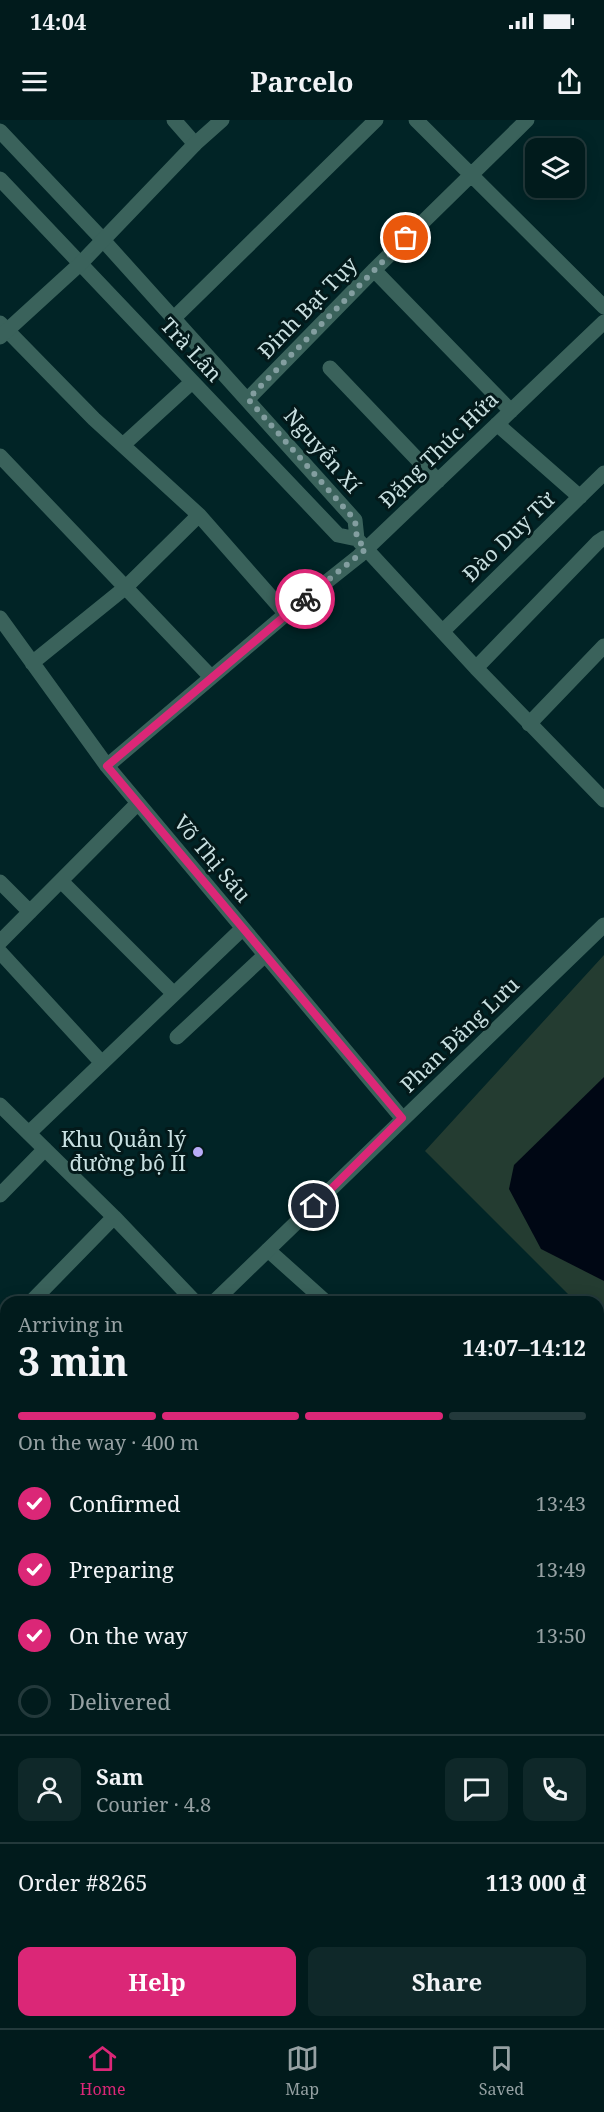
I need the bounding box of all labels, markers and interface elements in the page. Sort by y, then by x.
text: 14:04 [30,6,86,36]
text: Parcelo [250,63,354,100]
icon: menu [18,65,51,98]
icon: share [553,65,586,98]
map controls [525,138,585,198]
button: layers [525,138,585,198]
pin [380,212,431,263]
icon: bag [389,221,422,254]
street label: Đinh Bạt Tụy [252,250,363,364]
street label: Trà Lân [155,311,229,387]
street label: Đặng Thúc Hứa [373,385,504,513]
street label: Nguyễn Xí [278,402,367,499]
street label: Đào Duy Từ [456,485,561,587]
courier [275,569,335,629]
icon: bike [289,583,322,616]
street label: Võ Thị Sáu [168,809,257,908]
street label: Phan Đăng Lưu [394,970,525,1098]
place label: Khu Quản lý đường bộ II [61,1125,186,1177]
marker: Khu Quản lý đường bộ II [191,1145,205,1159]
pin [288,1180,339,1231]
icon: home [297,1189,330,1222]
text: Arriving in [18,1311,123,1338]
text: 14:07–14:12 [462,1332,586,1362]
text: 3 min [18,1334,128,1387]
text: On the way · 400 m [18,1429,199,1456]
icon: check [18,1487,51,1520]
text: Confirmed [69,1488,180,1518]
text: 13:43 [536,1490,586,1517]
icon: check [18,1553,51,1586]
text: Preparing [69,1554,174,1584]
text: 13:49 [536,1556,586,1583]
icon: check [18,1619,51,1652]
text: On the way [69,1620,188,1650]
text: 13:50 [536,1622,586,1649]
text: Delivered [69,1686,171,1716]
button: person [18,1758,81,1821]
button: chat [445,1758,508,1821]
button: phone [523,1758,586,1821]
text: Sam [96,1761,144,1791]
text: Courier · 4.8 [96,1791,211,1818]
text: Order #8265 [18,1867,148,1897]
text: 113 000 ₫ [486,1867,586,1897]
button: Help [18,1947,296,2016]
button: Share [308,1947,586,2016]
tab: Home [80,2042,125,2100]
tab: Map [285,2042,319,2100]
tab: Saved [479,2042,524,2100]

